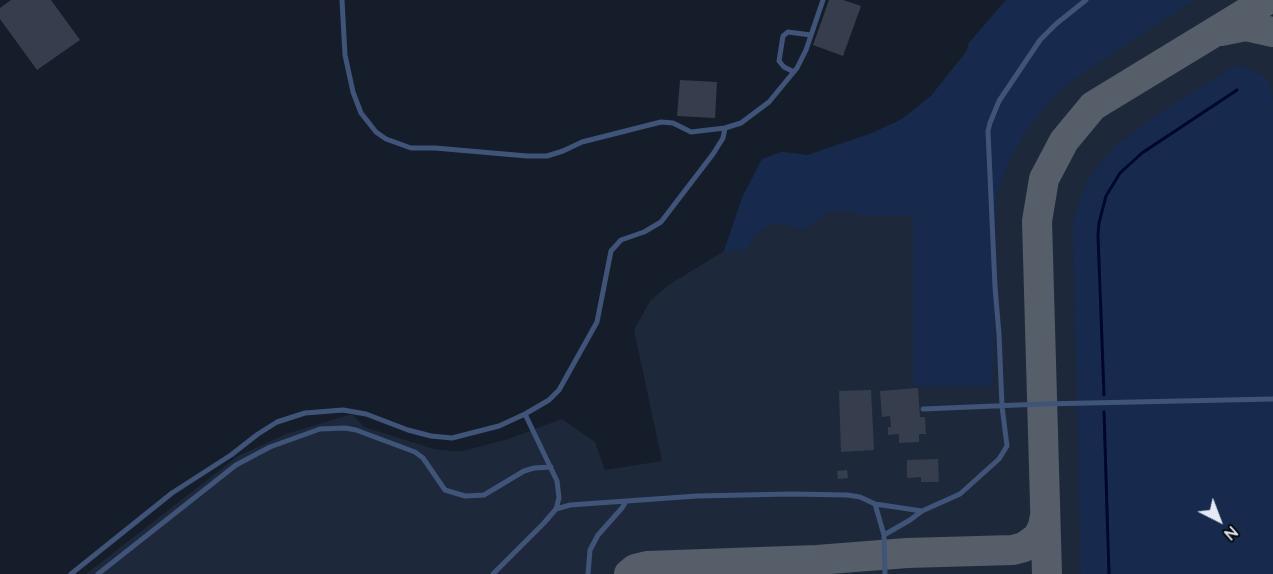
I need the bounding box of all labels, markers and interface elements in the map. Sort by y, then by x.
north arrow [1189,490,1249,550]
text: N [1220,522,1242,545]

